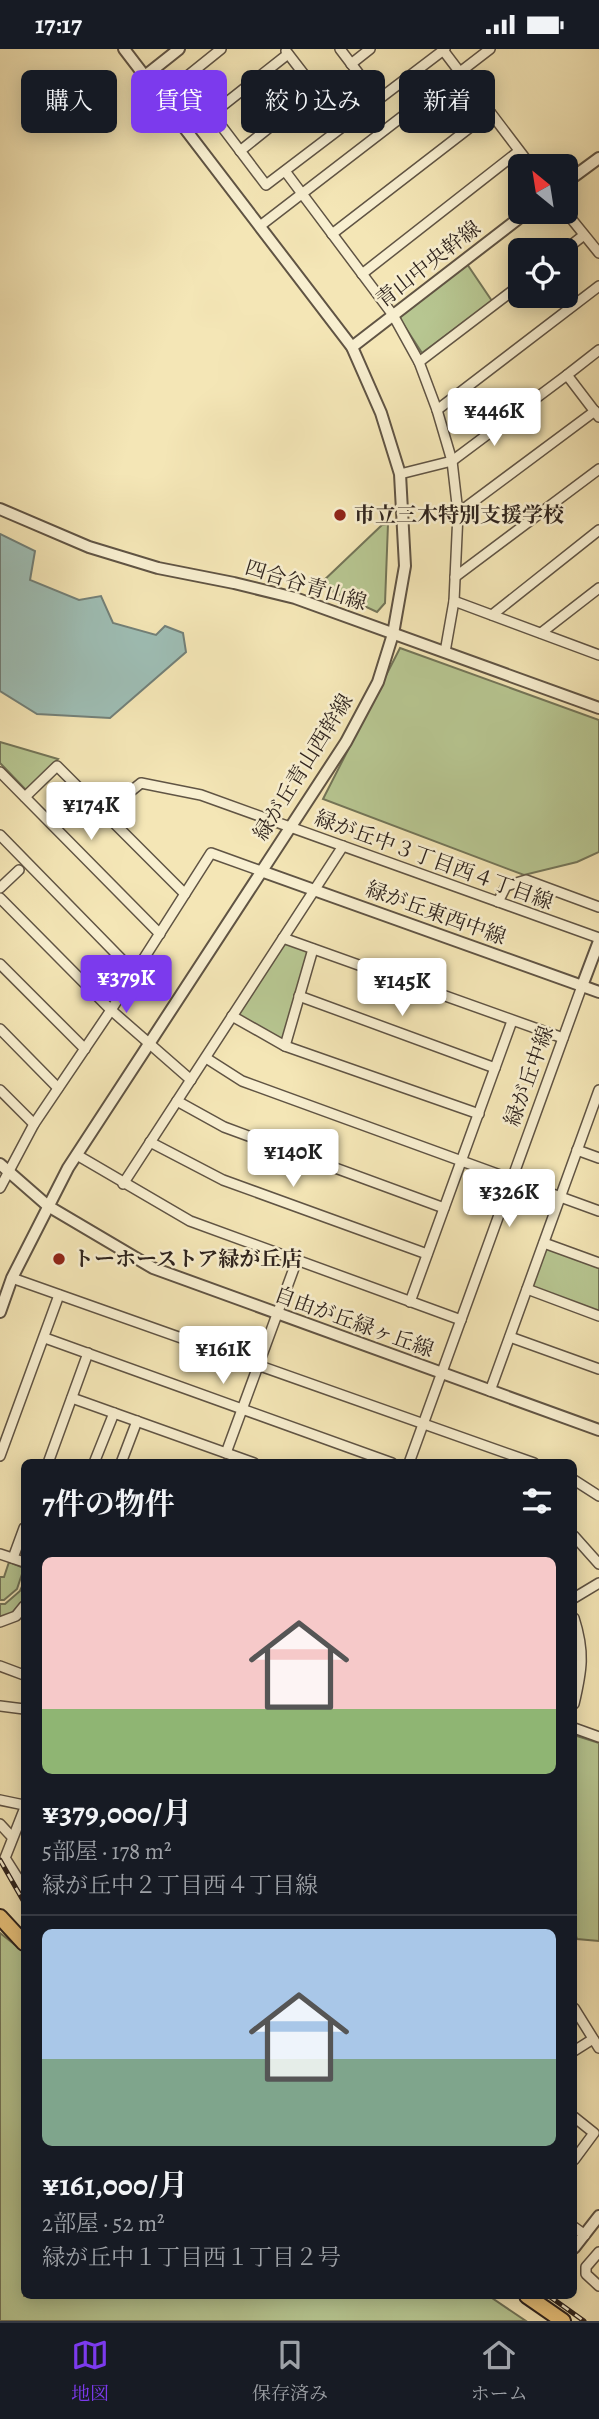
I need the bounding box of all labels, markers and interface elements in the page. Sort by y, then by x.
text: 17:17 [35,7,82,42]
chip: 購入 [21,70,117,133]
chip: 賃貸 [131,70,227,133]
chip: 絞り込み [241,70,385,133]
chip: 新着 [399,70,495,133]
north arrow [508,154,578,224]
map controls [508,154,578,308]
street label: 青山中央幹線 [370,214,486,314]
button: locate [508,238,578,308]
pin: ¥446K [445,389,543,448]
text: ¥446K [464,395,524,426]
place label: 市立三木特別支援学校 [354,501,564,529]
marker: 市立三木特別支援学校 [332,507,348,523]
street label: 四合谷青山線 [242,553,370,617]
street label: 緑が丘青山西幹線 [247,688,359,846]
pin: ¥174K [42,783,140,842]
text: ¥174K [62,789,120,820]
street label: 緑が丘中３丁目西４丁目線 [311,804,557,916]
street label: 緑が丘東西中線 [362,875,510,951]
pin: ¥379K [77,955,175,1015]
pin: ¥145K [353,958,451,1018]
text: ¥379K [97,962,155,993]
text: ¥145K [373,965,431,996]
street label: 緑が丘中線 [498,1022,560,1130]
pin: ¥140K [244,1129,342,1189]
text: ¥140K [264,1136,322,1167]
pin: ¥326K [460,1169,558,1229]
text: ¥326K [479,1176,539,1207]
place label: トーホーストア緑が丘店 [73,1245,302,1273]
marker: トーホーストア緑が丘店 [51,1251,67,1267]
street label: 自由が丘緑ヶ丘線 [270,1280,438,1364]
pin: ¥161K [174,1327,272,1386]
text: ¥161K [195,1333,251,1364]
icon: filters [518,1482,556,1520]
text: 7件の物件 [42,1484,175,1524]
icon: home [236,1602,362,1728]
text: ¥379,000/月 [42,1793,192,1833]
text: 5部屋 · 178 m² [42,1836,172,1867]
text: 緑が丘中２丁目西４丁目線 [42,1870,318,1901]
icon: home [236,1974,362,2100]
text: ¥161,000/月 [42,2165,188,2205]
text: 2部屋 · 52 m² [42,2208,165,2239]
text: 緑が丘中１丁目西１丁目２号 [42,2242,341,2273]
tab: 地図 [71,2336,109,2407]
tab: 保存済み [252,2336,328,2407]
tab: ホーム [471,2336,528,2407]

